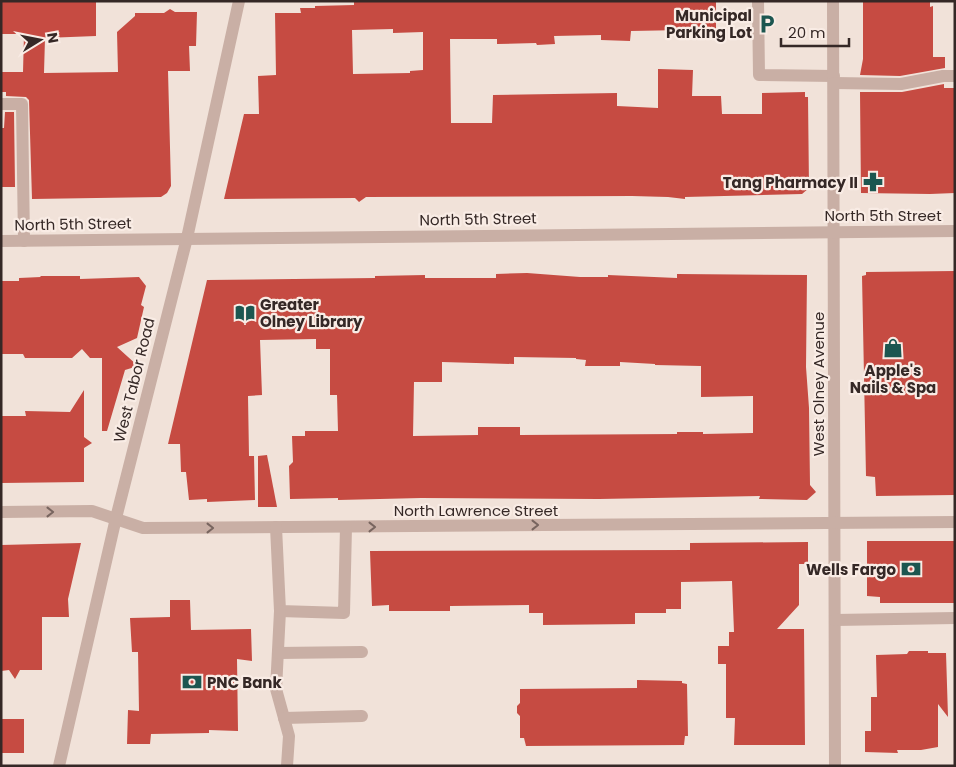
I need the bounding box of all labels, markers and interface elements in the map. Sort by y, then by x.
place label: Municipal Parking Lot [666,5,752,43]
parking icon: Municipal Parking Lot [756,13,778,35]
north arrow [15,15,65,65]
scale bar [781,15,848,47]
text: 20 m [788,22,826,43]
text: N [42,31,64,45]
pharmacy icon: Tang Pharmacy II [862,171,884,193]
place label: Tang Pharmacy II [723,172,858,193]
street label: North 5th Street [824,205,942,226]
street label: North 5th Street [419,207,537,231]
street label: North 5th Street [14,212,132,236]
place label: Greater Olney Library [260,294,363,332]
library icon: Greater Olney Library [234,302,256,324]
street label: West Olney Avenue [808,312,829,456]
street label: West Tabor Road [108,315,160,445]
shop icon: Apple's Nails & Spa [882,337,904,359]
place label: Apple's Nails & Spa [850,360,936,398]
street label: North Lawrence Street [394,500,558,521]
one-way arrow [46,507,54,517]
one-way arrow [531,520,539,530]
one-way arrow [368,521,376,532]
one-way arrow [206,523,214,533]
bank icon: Wells Fargo [900,558,922,580]
place label: Wells Fargo [806,559,896,580]
bank icon: PNC Bank [181,671,203,693]
place label: PNC Bank [207,672,282,693]

